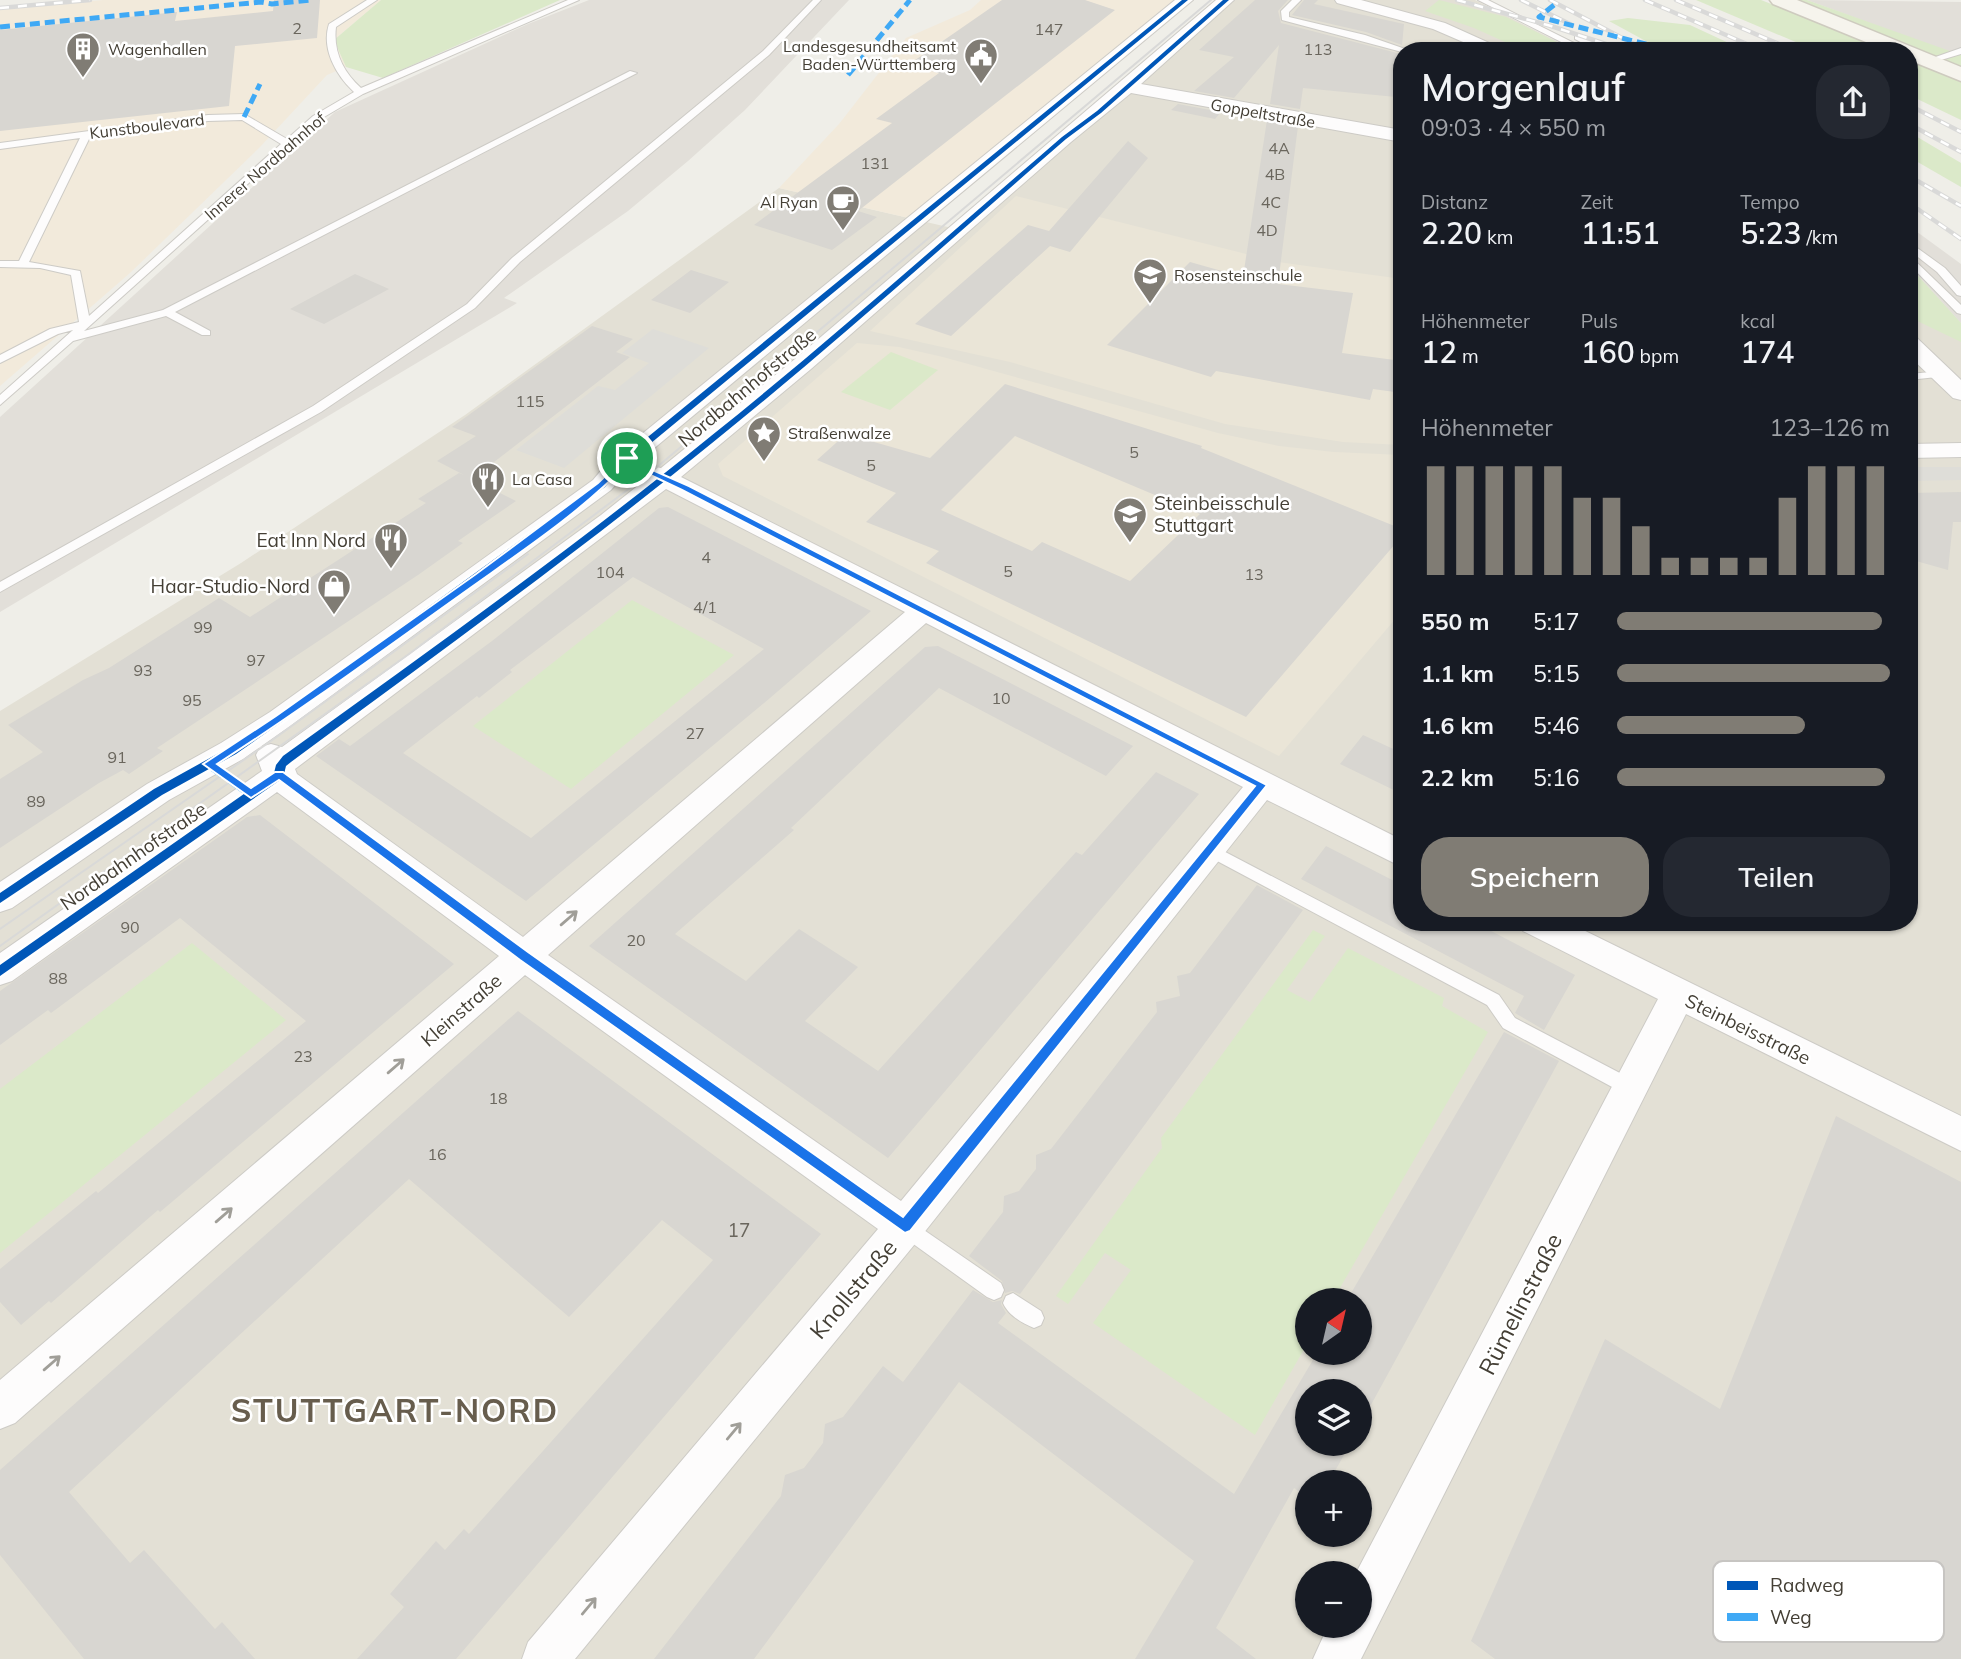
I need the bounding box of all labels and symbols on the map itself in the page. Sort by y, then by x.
house number: 2 [292,18,302,38]
house number: 147 [1035,19,1063,39]
building icon: Wagenhallen [64,30,102,79]
place label: Landesgesundheitsamt Baden-Württemberg [783,36,956,74]
public building icon: Landesgesundheitsamt Baden-Württemberg [962,36,1000,85]
place label: Wagenhallen [108,39,207,59]
house number: 113 [1304,39,1332,59]
street label: Goppeltstraße [1209,94,1317,132]
street label: Innerer Nordbahnhof [200,107,330,224]
street label: Kunstboulevard [88,109,206,143]
house number: 4A [1268,138,1290,158]
house number: 131 [861,153,889,173]
house number: 4B [1265,164,1285,184]
cafe icon: Al Ryan [824,183,862,232]
place label: Al Ryan [760,192,818,212]
house number: 4C [1261,192,1281,212]
house number: 4D [1256,220,1278,240]
school or university icon: Rosensteinschule [1131,256,1169,305]
place label: Rosensteinschule [1174,265,1302,285]
street label: Nordbahnhofstraße [673,322,821,452]
house number: 115 [516,391,544,411]
place icon: Straßenwalze [745,414,783,463]
place label: Straßenwalze [788,423,891,443]
pin [597,428,657,488]
house number: 5 [1129,442,1139,462]
house number: 5 [866,455,876,475]
restaurant icon: La Casa [469,460,507,509]
place label: La Casa [512,469,572,489]
place label: Steinbeisschule Stuttgart [1154,491,1290,537]
school or university icon: Steinbeisschule Stuttgart [1111,495,1149,544]
restaurant icon: Eat Inn Nord [372,521,410,570]
place label: Eat Inn Nord [257,528,366,552]
house number: 4 [701,547,711,567]
house number: 5 [1003,561,1013,581]
house number: 104 [596,562,625,582]
house number: 13 [1244,564,1264,584]
shop icon: Haar-Studio-Nord [315,567,353,616]
place label: Haar-Studio-Nord [151,574,310,598]
house number: 4/1 [693,597,717,617]
house number: 99 [193,617,213,637]
house number: 97 [246,650,266,670]
house number: 93 [133,660,153,680]
house number: 10 [991,688,1011,708]
house number: 95 [182,690,202,710]
house number: 27 [685,723,705,743]
house number: 91 [107,747,127,767]
house number: 89 [26,791,46,811]
street label: Nordbahnhofstraße [55,797,211,915]
one-way arrow [559,910,577,926]
house number: 90 [120,917,140,937]
house number: 20 [626,930,646,950]
house number: 88 [48,968,68,988]
street label: Kleinstraße [416,968,506,1052]
street label: Steinbeisstraße [1681,988,1815,1070]
house number: 23 [293,1046,313,1066]
one-way arrow [387,1058,405,1074]
house number: 18 [488,1088,508,1108]
house number: 16 [427,1144,447,1164]
one-way arrow [215,1207,233,1223]
house number: 17 [728,1218,750,1242]
street label: Rümelinstraße [1472,1228,1568,1380]
street label: Knollstraße [803,1233,903,1345]
north arrow [1295,1288,1372,1365]
one-way arrow [42,1355,60,1371]
district label: STUTTGART-NORD [231,1390,559,1430]
one-way arrow [727,1423,742,1441]
legend [1713,1561,1944,1642]
text: Radweg [1770,1573,1844,1597]
one-way arrow [581,1598,597,1616]
text: Weg [1770,1605,1812,1629]

